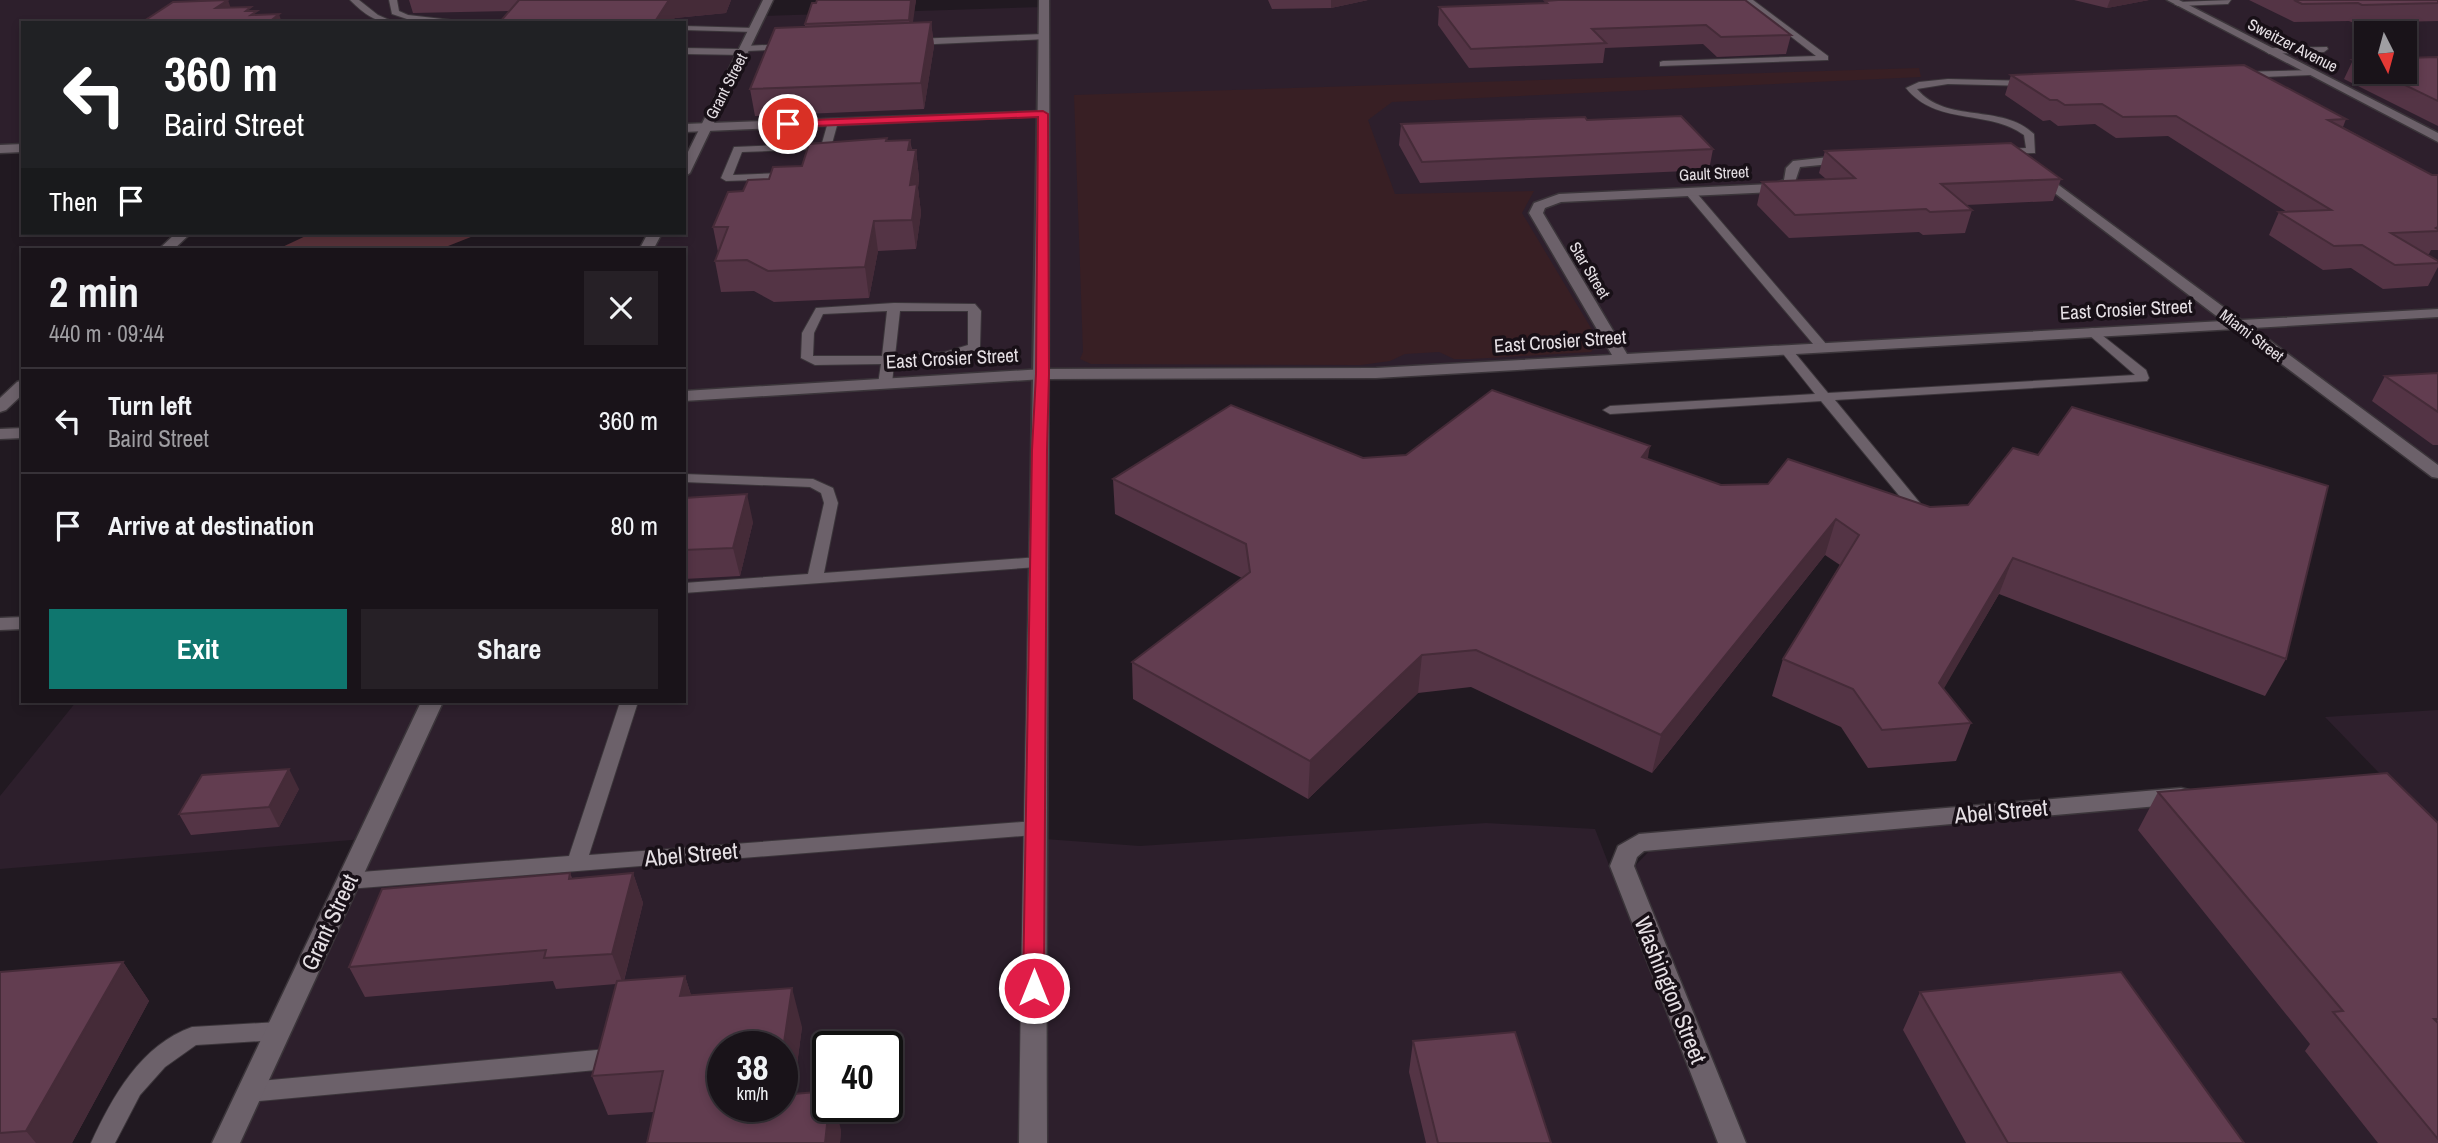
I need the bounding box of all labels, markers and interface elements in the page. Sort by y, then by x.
street label: Sweitzer Avenue [2244,13,2342,77]
north arrow [2354,21,2417,84]
map controls [2354,21,2417,84]
text: 360 m [164,40,278,106]
icon: left [49,49,140,140]
street label: Grant Street [700,49,752,123]
pin [758,94,818,154]
text: Baird Street [164,103,304,146]
icon: arrive [769,105,807,143]
street label: Gault Street [1678,160,1750,186]
icon: arrive [112,182,150,220]
text: Then [49,184,98,219]
street label: Star Street [1564,237,1616,303]
text: 2 min [49,264,139,320]
button: close [584,271,658,345]
street label: East Crosier Street [2059,293,2193,325]
street label: Miami Street [2215,304,2289,367]
text: 440 m · 09:44 [49,318,164,349]
street label: East Crosier Street [1493,323,1628,359]
street label: East Crosier Street [885,342,1019,374]
text: Turn left [108,388,192,423]
icon: left [49,402,87,440]
text: 360 m [599,403,658,438]
text: Baird Street [108,423,209,454]
icon: arrive [49,507,87,545]
text: Arrive at destination [108,508,314,543]
text: 80 m [611,508,658,543]
button: Exit [49,609,347,689]
button: Share [361,609,658,689]
street label: Abel Street [1952,791,2049,831]
street label: Abel Street [642,834,739,874]
street label: Grant Street [293,869,365,975]
street label: Washington Street [1627,912,1715,1068]
position arrow [997,951,1071,1025]
speed limit sign: 40 [812,1031,903,1122]
text: 38 [737,1044,768,1091]
text: km/h [737,1081,769,1106]

